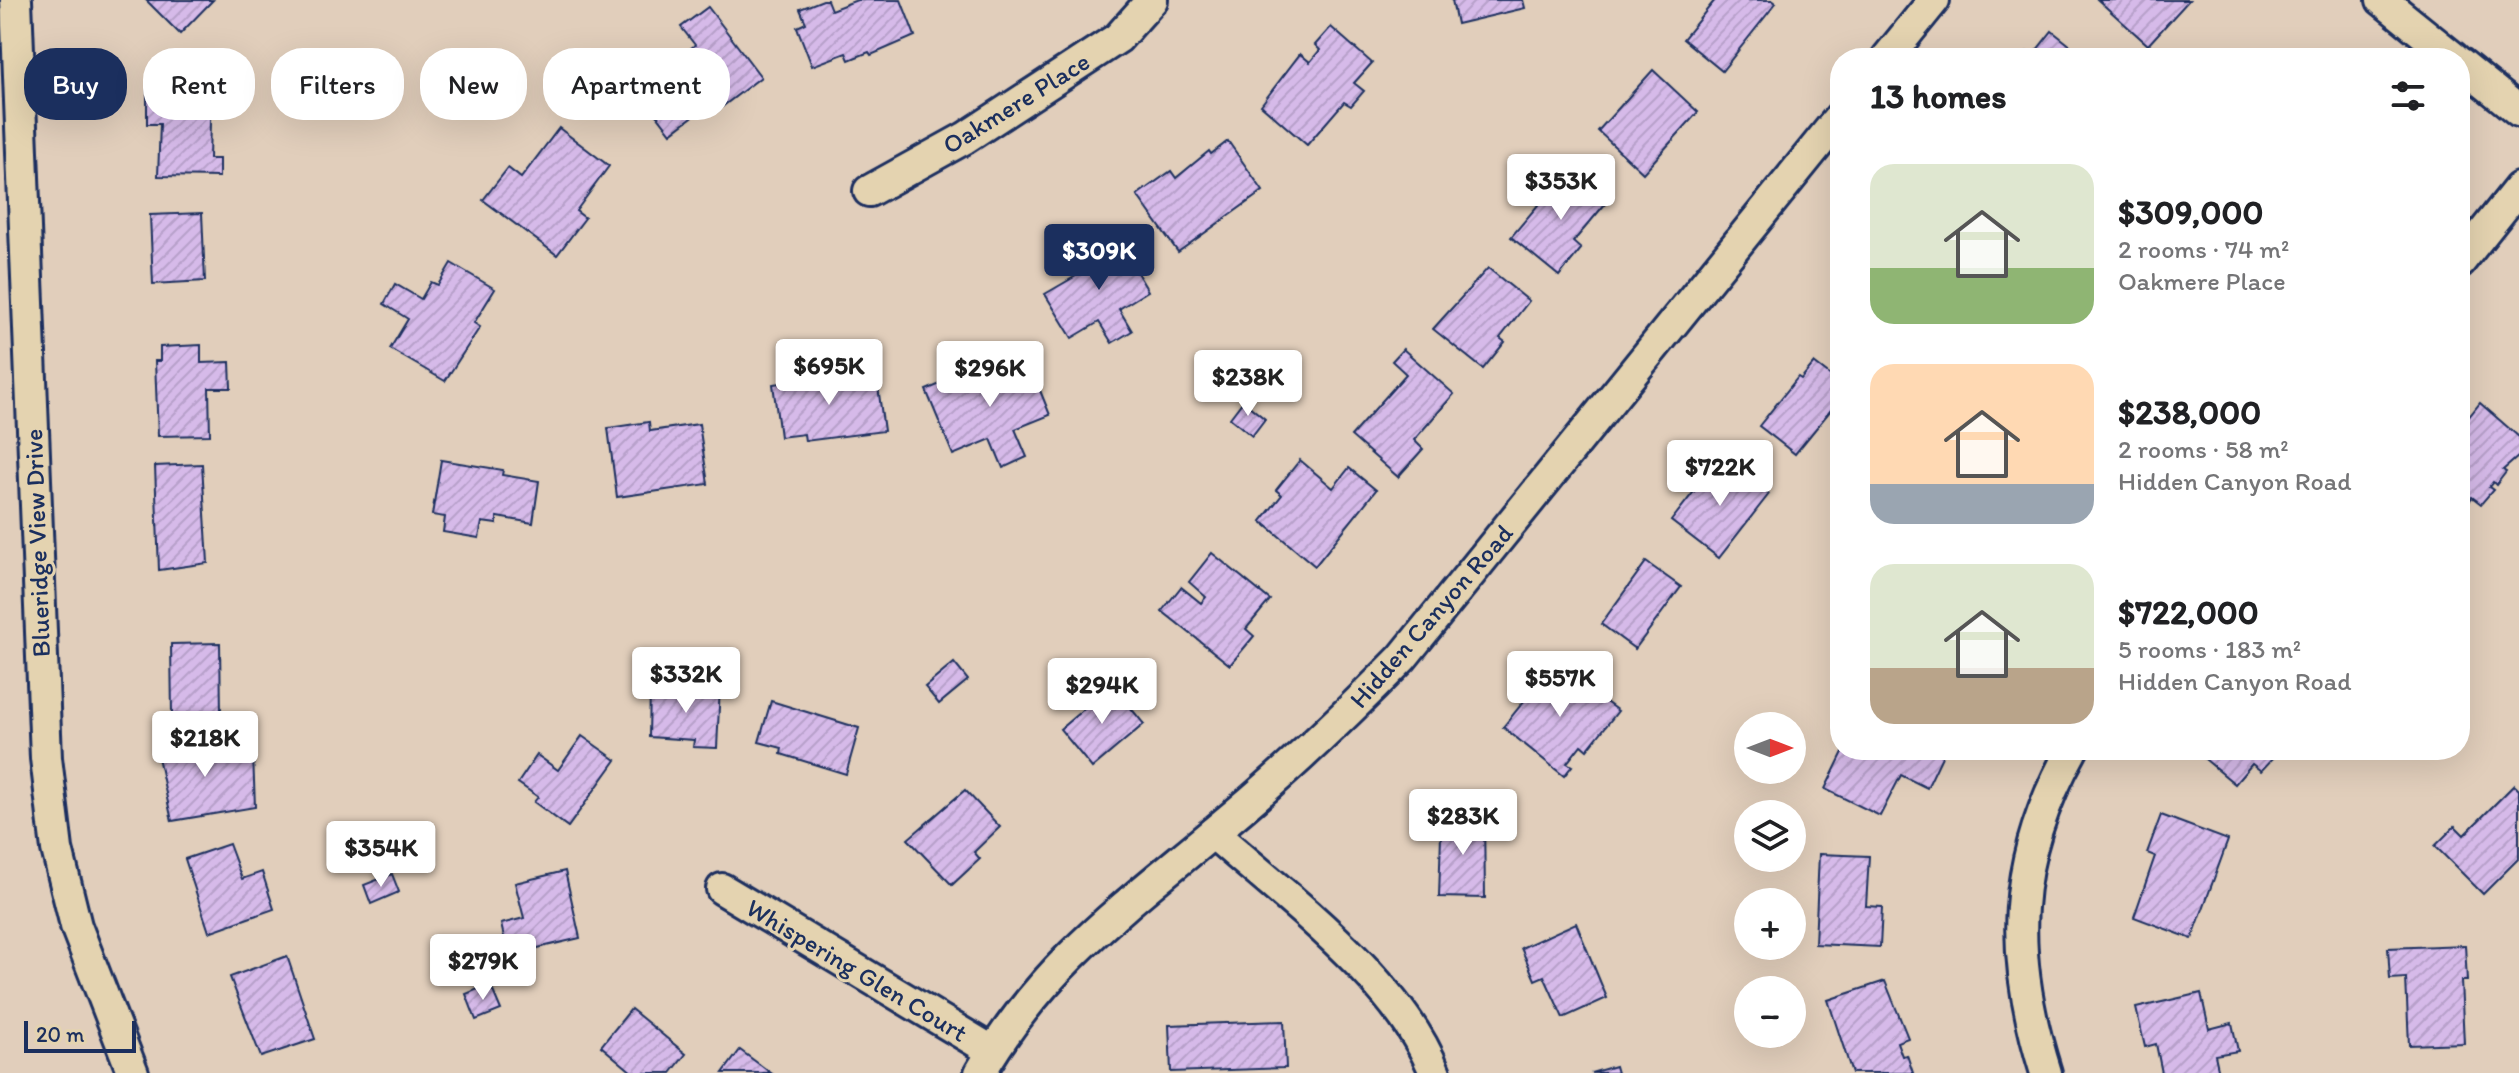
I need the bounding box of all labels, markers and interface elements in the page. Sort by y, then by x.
street label: Oakmere Place [936,45,1096,161]
chip: Buy [24,48,127,120]
chip: Rent [143,48,255,120]
chip: Filters [271,48,404,120]
chip: New [420,48,527,120]
chip: Apartment [543,48,730,120]
icon: filters [2386,74,2430,118]
text: 13 homes [1870,76,2006,117]
pin: $353K [1505,154,1617,222]
text: $353K [1525,164,1597,196]
text: $309,000 [2118,192,2263,233]
icon: home [1934,196,2030,292]
pin: $309K [1043,224,1155,292]
text: 2 rooms · 74 m² [2118,233,2289,265]
text: $309K [1062,234,1136,266]
text: Oakmere Place [2118,265,2286,297]
pin: $695K [773,339,885,407]
pin: $296K [934,341,1046,409]
text: $695K [794,349,864,381]
pin: $238K [1192,350,1304,418]
text: $296K [955,351,1025,383]
text: $238K [1212,360,1284,392]
text: $238,000 [2118,392,2261,433]
icon: home [1934,396,2030,492]
street label: Blueridge View Drive [17,428,57,658]
text: 2 rooms · 58 m² [2118,433,2289,465]
pin: $722K [1664,440,1776,508]
text: $722K [1685,450,1755,482]
text: Hidden Canyon Road [2118,465,2352,497]
street label: Hidden Canyon Road [1342,517,1520,715]
text: $722,000 [2118,592,2259,633]
icon: home [1934,596,2030,692]
text: 5 rooms · 183 m² [2118,633,2301,665]
pin: $332K [630,647,742,715]
pin: $557K [1504,651,1616,719]
text: $332K [650,657,722,689]
pin: $294K [1046,658,1158,726]
text: $557K [1525,661,1595,693]
text: Hidden Canyon Road [2118,665,2352,697]
text: $294K [1066,668,1138,700]
pin: $218K [149,711,261,779]
north arrow [1734,712,1806,784]
map controls [1734,712,1806,1048]
text: $218K [170,721,240,753]
pin: $283K [1407,789,1519,857]
text: $283K [1427,799,1499,831]
button: layers [1734,800,1806,872]
pin: $354K [325,821,437,889]
text: $354K [344,831,418,863]
button: + [1734,888,1806,960]
street label: Whispering Glen Court [741,891,974,1049]
pin: $279K [427,934,539,1002]
text: $279K [448,944,518,976]
button: − [1734,976,1806,1048]
scale bar [24,1017,136,1053]
text: 20 m [36,1021,85,1048]

